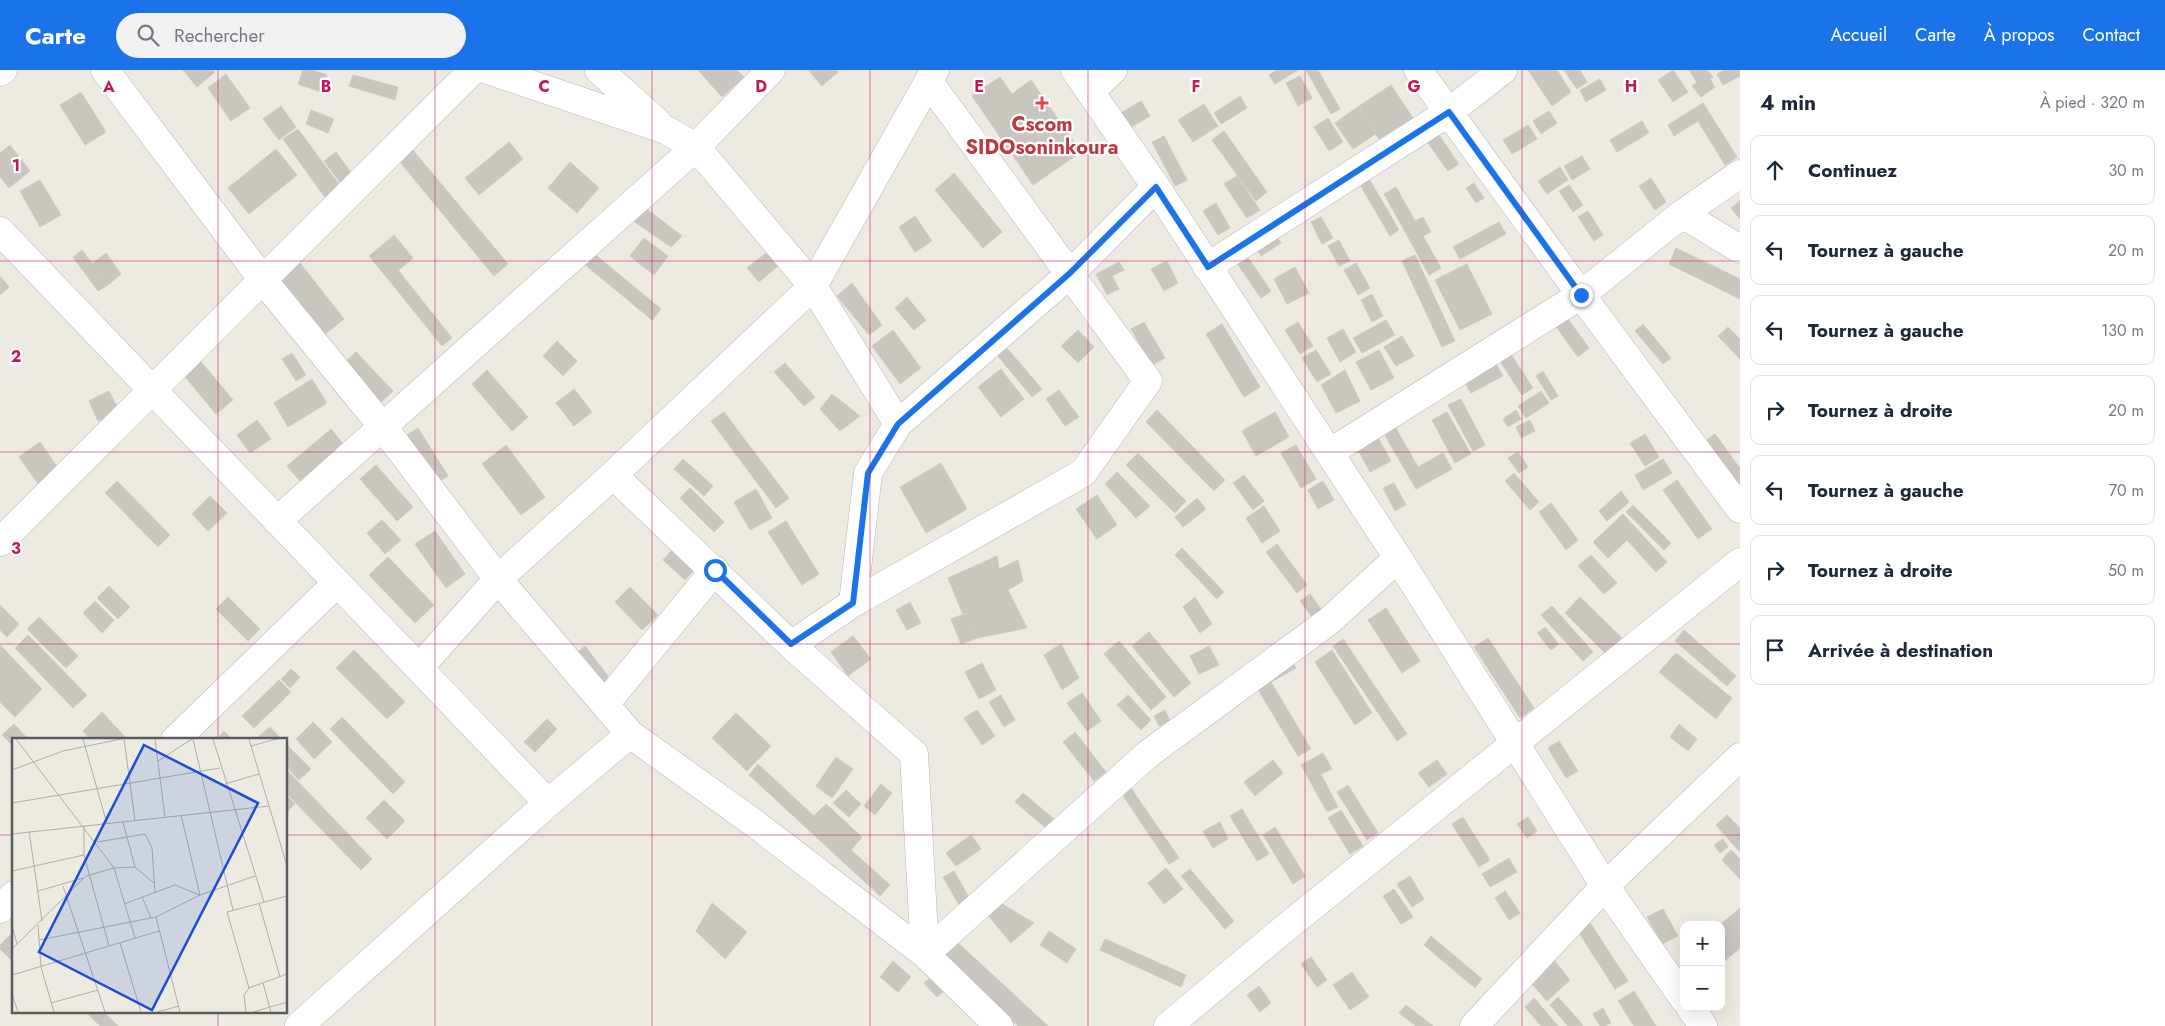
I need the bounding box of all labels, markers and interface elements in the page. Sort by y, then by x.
search box [116,13,466,58]
text: Carte [25,18,86,53]
icon: search [134,21,162,49]
text: Rechercher [174,22,265,49]
text: Accueil [1830,22,1887,48]
text: Carte [1915,22,1956,48]
text: À propos [1984,22,2054,48]
text: Contact [2082,22,2140,48]
text: A [102,75,115,98]
text: B [321,75,331,98]
text: C [538,75,550,98]
text: D [755,75,767,98]
text: E [974,75,984,98]
text: F [1192,75,1200,98]
text: G [1407,75,1421,98]
text: H [1625,75,1637,98]
text: 4 min [1760,88,1816,118]
text: À pied · 320 m [2040,91,2145,114]
marker: Cscom SIDOsoninkoura [1035,96,1049,110]
place label: Cscom SIDOsoninkoura [966,110,1118,162]
text: 1 [12,154,20,177]
icon: ahead [1761,156,1789,184]
text: Continuez [1808,157,1897,184]
text: 30 m [2108,159,2144,182]
icon: left [1761,236,1789,264]
text: Tournez à gauche [1808,237,1964,264]
text: 20 m [2108,239,2144,262]
route end [1570,284,1593,307]
icon: left [1761,316,1789,344]
text: Tournez à gauche [1808,317,1964,344]
text: 130 m [2101,319,2144,342]
text: 2 [11,345,21,368]
icon: right [1761,396,1789,424]
text: Tournez à droite [1808,397,1953,424]
text: 20 m [2108,399,2144,422]
icon: left [1761,476,1789,504]
text: Tournez à gauche [1808,477,1964,504]
text: 70 m [2109,479,2144,502]
text: 3 [11,537,21,560]
icon: right [1761,556,1789,584]
text: Tournez à droite [1808,557,1953,584]
route start [704,559,727,582]
text: 50 m [2108,559,2144,582]
icon: arrive [1761,636,1789,664]
text: Arrivée à destination [1808,637,1993,664]
inset map [12,738,288,1014]
map controls [1680,921,1725,1011]
button: + [1680,921,1725,966]
button: − [1680,966,1725,1011]

